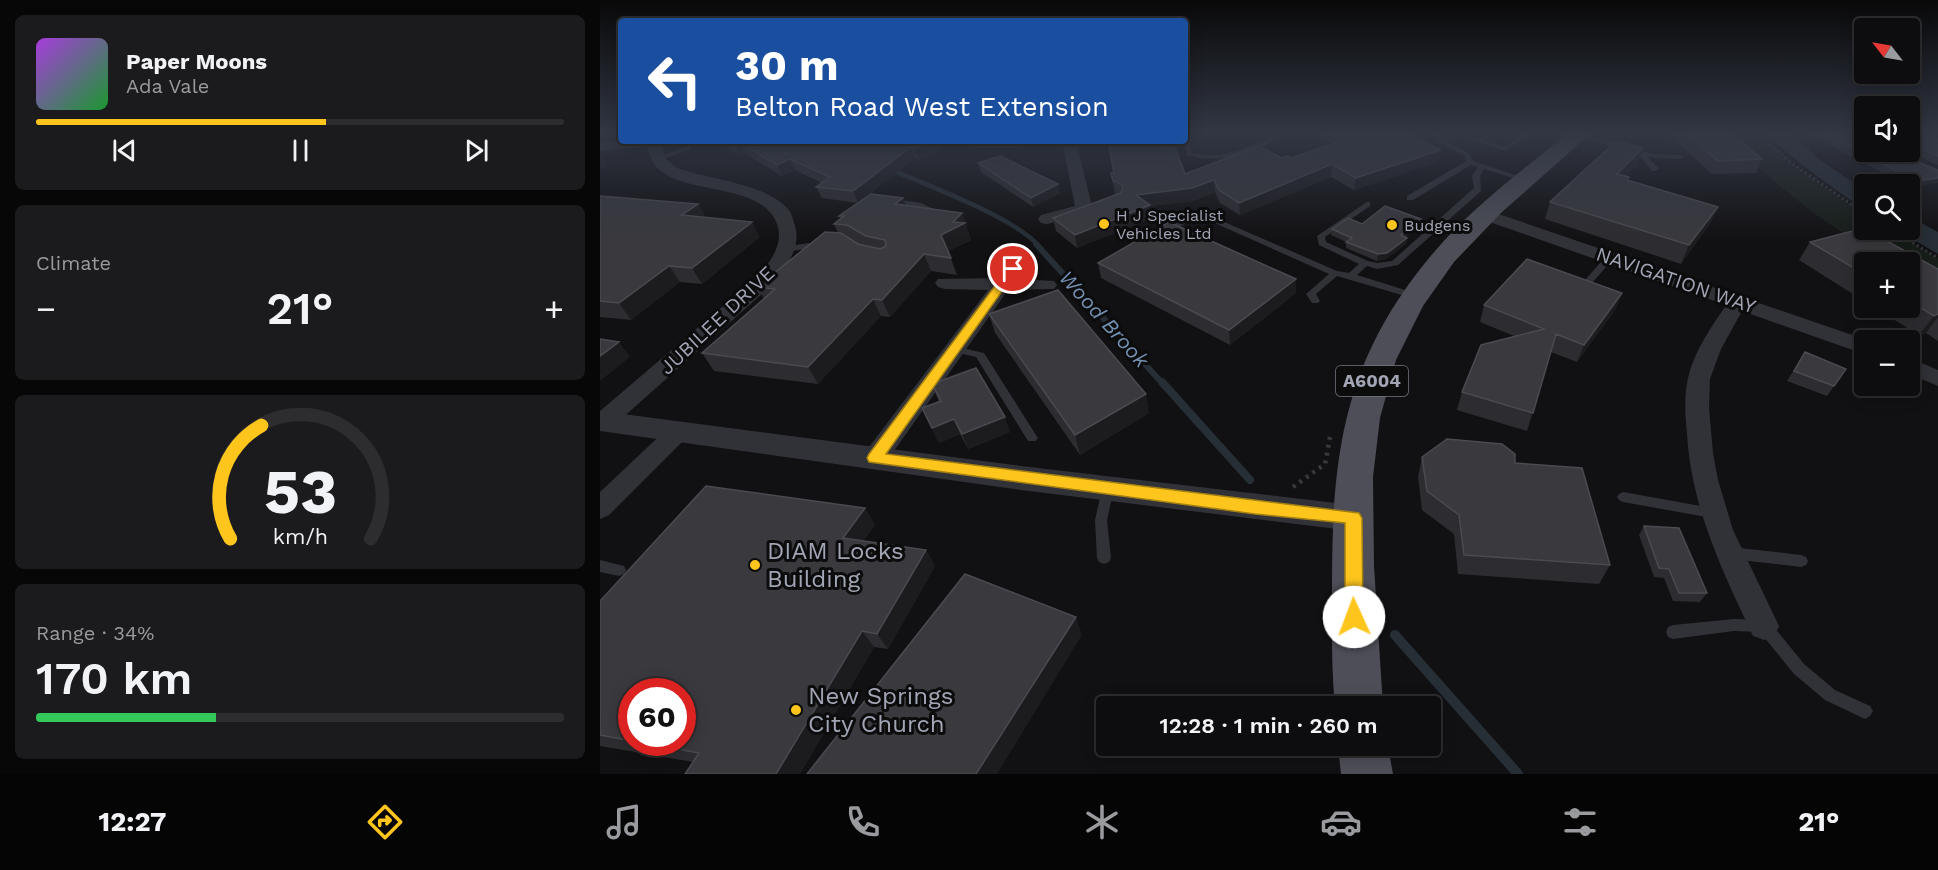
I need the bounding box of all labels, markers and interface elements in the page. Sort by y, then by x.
north arrow [1854,18,1920,84]
map controls [1854,18,1920,396]
text: 30 m [735,41,839,90]
icon: left [636,42,714,120]
text: Paper Moons [126,49,267,74]
text: Ada Vale [126,74,209,98]
text: Belton Road West Extension [735,91,1109,123]
button: sound [1854,96,1920,162]
icon: previous [108,134,141,167]
icon: pause [284,134,317,167]
icon: next [460,134,493,167]
button: search [1854,174,1920,240]
place label: H J Specialist Vehicles Ltd [1116,206,1224,243]
place label: Budgens [1404,216,1470,235]
marker: H J Specialist Vehicles Ltd [1097,217,1111,231]
marker: Budgens [1385,218,1399,232]
street label: NAVIGATION WAY [1593,241,1759,319]
pin [987,243,1038,294]
text: Climate [36,251,111,275]
icon: arrive [996,252,1029,285]
button: + [1854,252,1920,318]
street label: JUBILEE DRIVE [655,261,779,379]
water label: Wood Brook [1054,265,1155,373]
text: 21° [266,282,334,335]
text: − [36,289,56,328]
text: + [544,289,564,328]
button: − [1854,330,1920,396]
road number: A6004 [1336,366,1408,396]
text: 53 [263,455,337,528]
text: km/h [272,524,328,549]
place label: DIAM Locks Building [767,537,904,593]
marker: DIAM Locks Building [748,558,762,572]
position arrow [1322,585,1386,649]
text: Range · 34% [36,621,154,645]
text: 170 km [36,652,192,705]
speed limit sign: 60 [618,678,696,756]
place label: New Springs City Church [808,682,953,738]
marker: New Springs City Church [789,703,803,717]
text: 12:28 · 1 min · 260 m [1160,713,1377,738]
icon: directions [364,801,406,843]
icon: music [603,801,645,843]
icon: phone [842,801,884,843]
icon: climate [1081,801,1123,843]
icon: car [1320,801,1362,843]
icon: filters [1559,801,1601,843]
text: 12:27 [99,806,166,838]
text: 21° [1798,806,1839,838]

